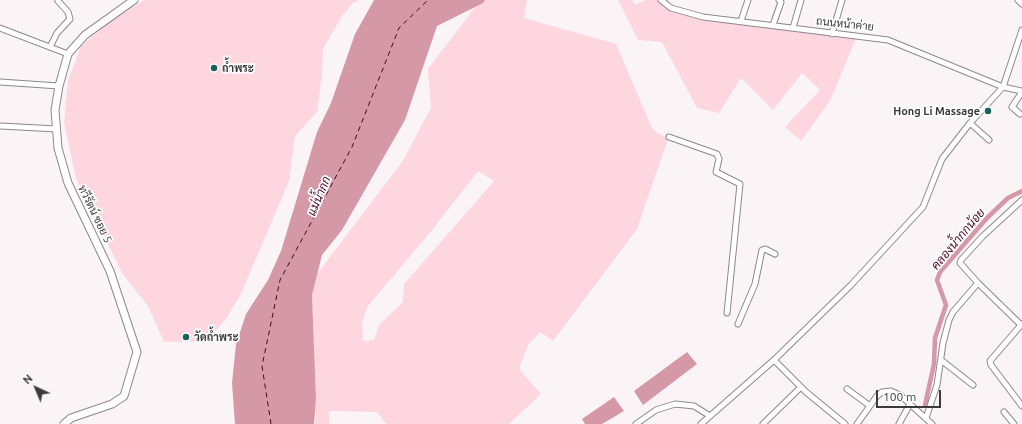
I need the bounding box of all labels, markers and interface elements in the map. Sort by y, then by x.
street label: ถนนหน้าค่าย [815,14,875,34]
place label: ถ้ำพระ [222,61,254,75]
marker: ถ้ำพระ [209,63,219,73]
place label: Hong Li Massage [893,104,980,118]
marker: Hong Li Massage [983,106,993,116]
water label: แม่น้ำกก [304,174,334,218]
street label: ทวีรัตน์ ซอย 5 [75,183,115,245]
water label: คลองน้ำกกน้อย [928,205,988,273]
place label: วัดถ้ำพระ [194,330,238,344]
marker: วัดถ้ำพระ [181,332,191,342]
north arrow [16,368,56,408]
text: N [21,372,35,387]
scale bar [878,382,943,408]
text: 100 m [883,390,916,403]

